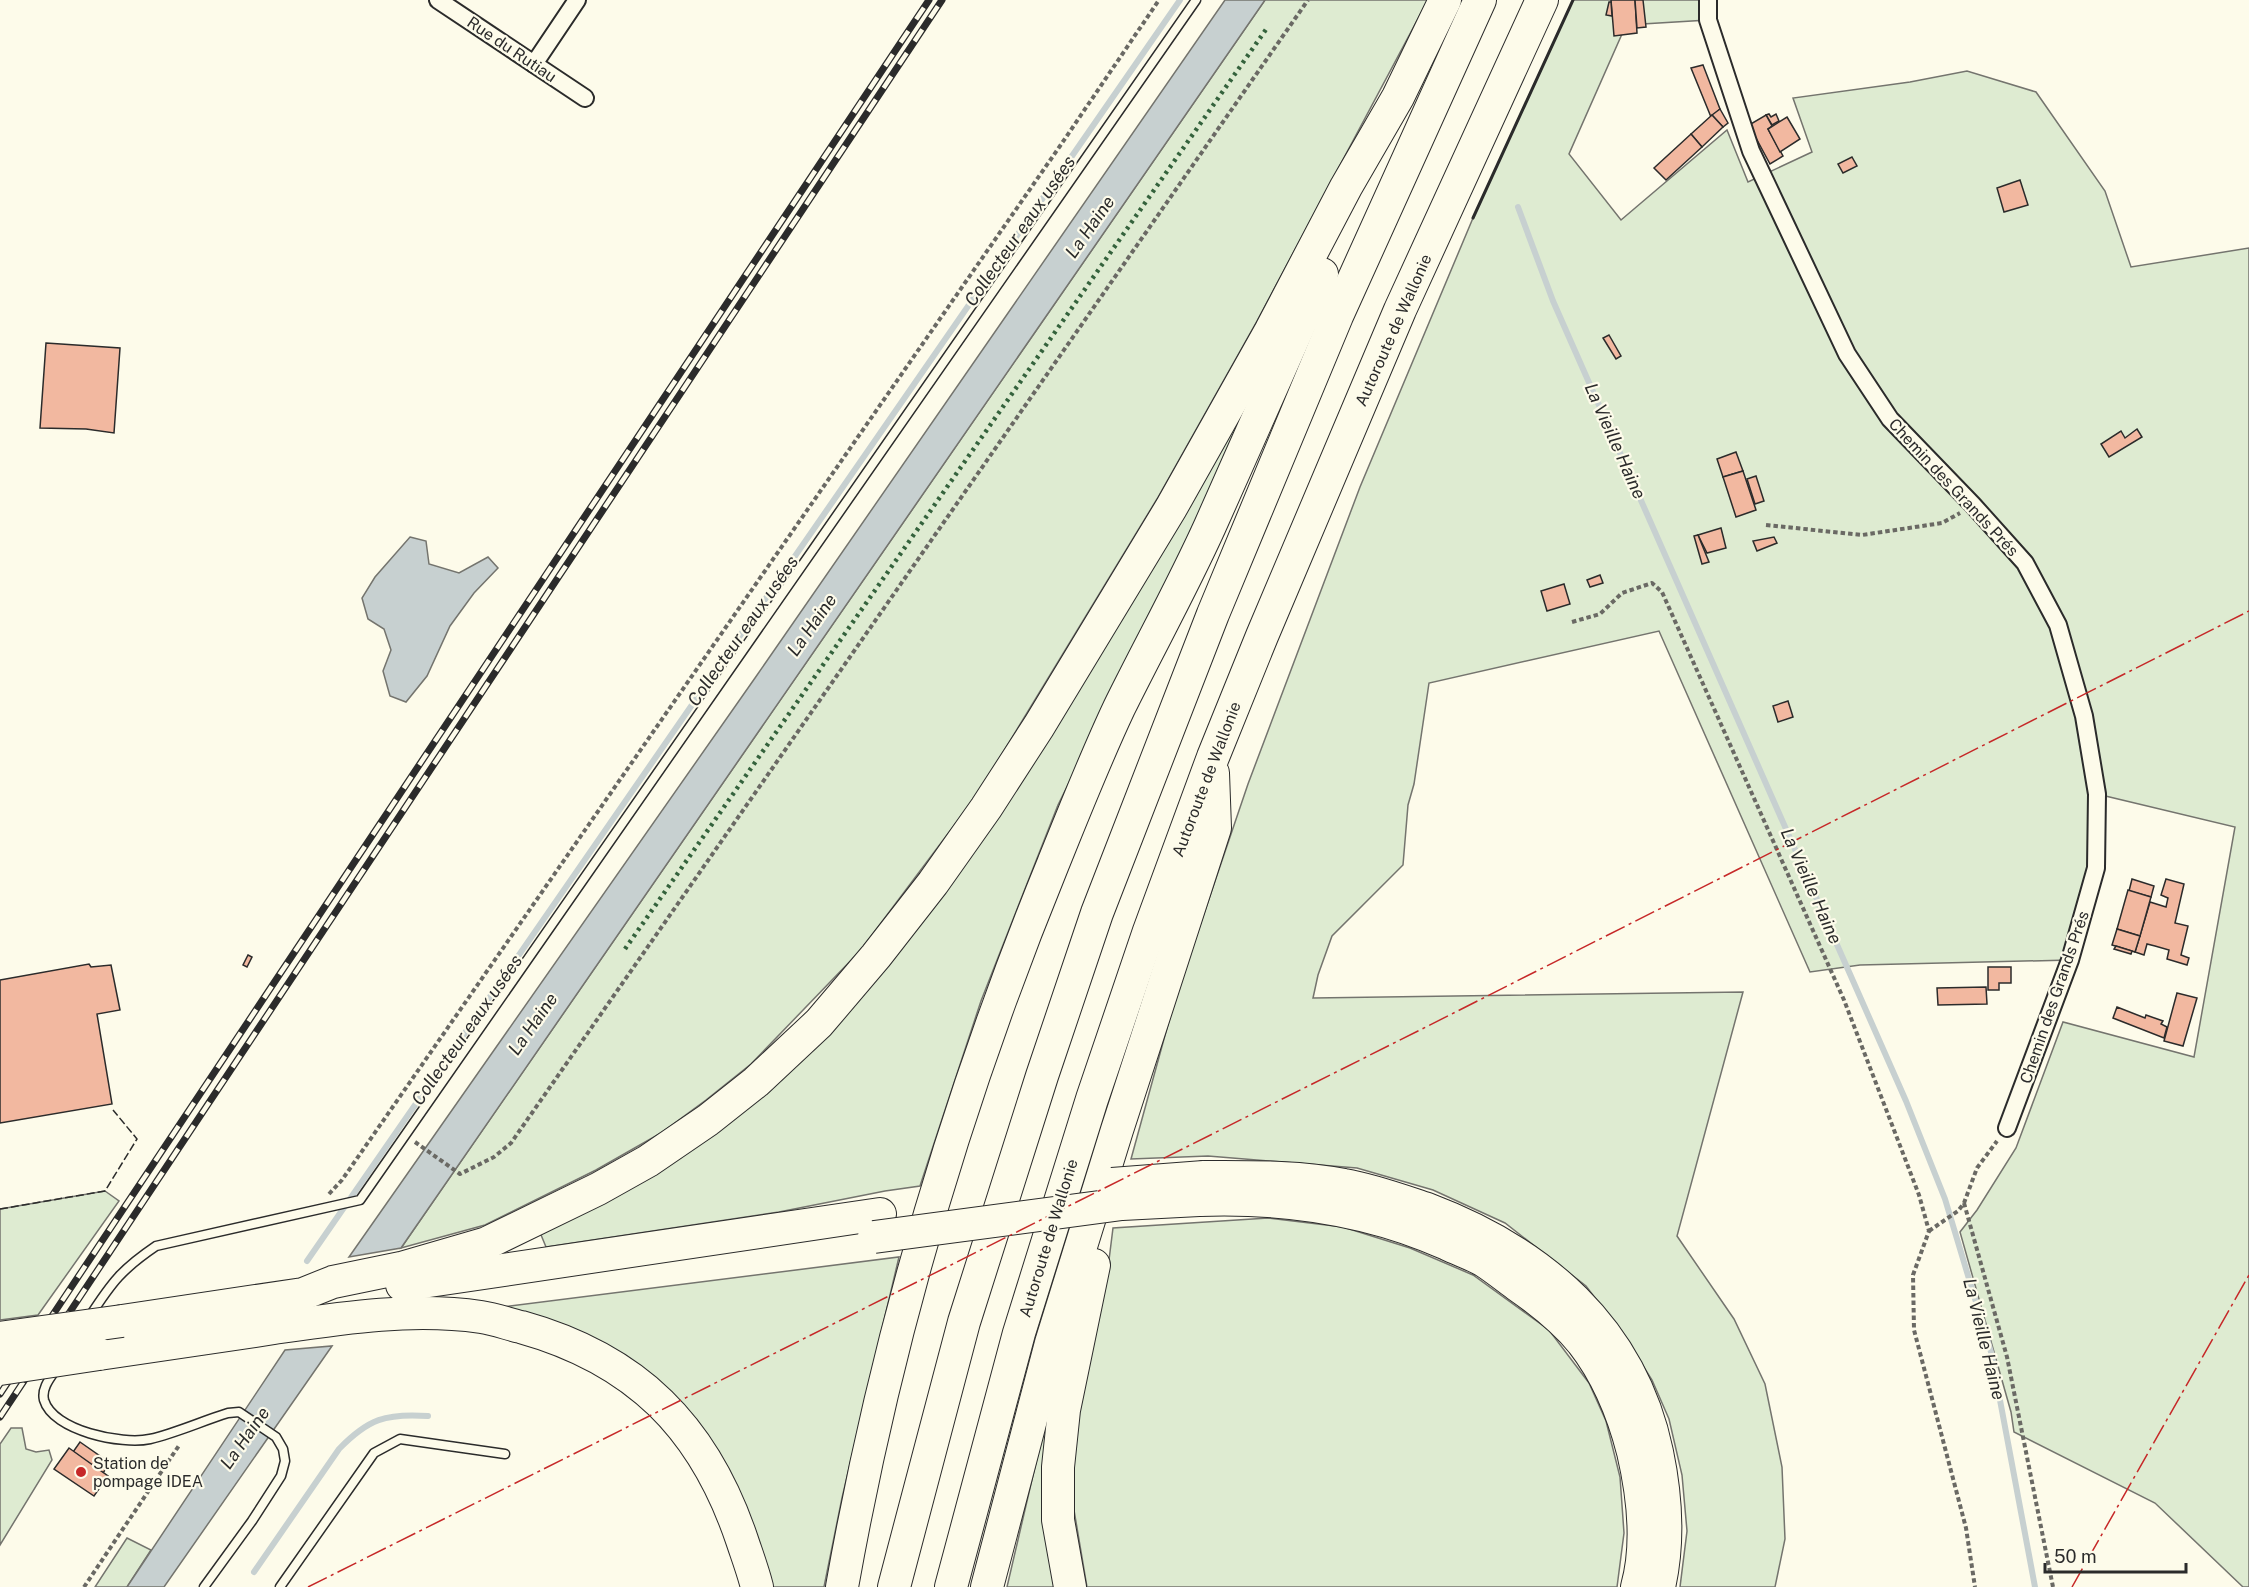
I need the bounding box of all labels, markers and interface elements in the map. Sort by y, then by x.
street label: Rue du Rutiau [463,13,560,86]
water label: Collecteur eaux usées [960,151,1080,310]
water label: La Haine [1061,191,1119,262]
street label: Autoroute de Wallonie [1351,251,1436,409]
water label: La Vieille Haine [1580,380,1650,502]
street label: Chemin des Grands Prés [1885,415,2022,560]
water label: Collecteur eaux usées [683,551,803,710]
water label: La Haine [783,589,841,660]
street label: Autoroute de Wallonie [1168,699,1245,859]
water label: La Vieille Haine [1776,825,1846,947]
street label: Chemin des Grands Prés [2016,908,2093,1086]
water label: Collecteur eaux usées [407,950,527,1109]
water label: La Haine [504,988,562,1059]
street label: Autoroute de Wallonie [1015,1157,1082,1320]
water label: La Vieille Haine [1959,1276,2010,1402]
water label: La Haine [216,1402,274,1473]
place label: Station de pompage IDEA [93,1454,203,1491]
marker: Station de pompage IDEA [74,1465,88,1479]
scale bar [2045,1536,2186,1574]
text: 50 m [2054,1546,2097,1567]

